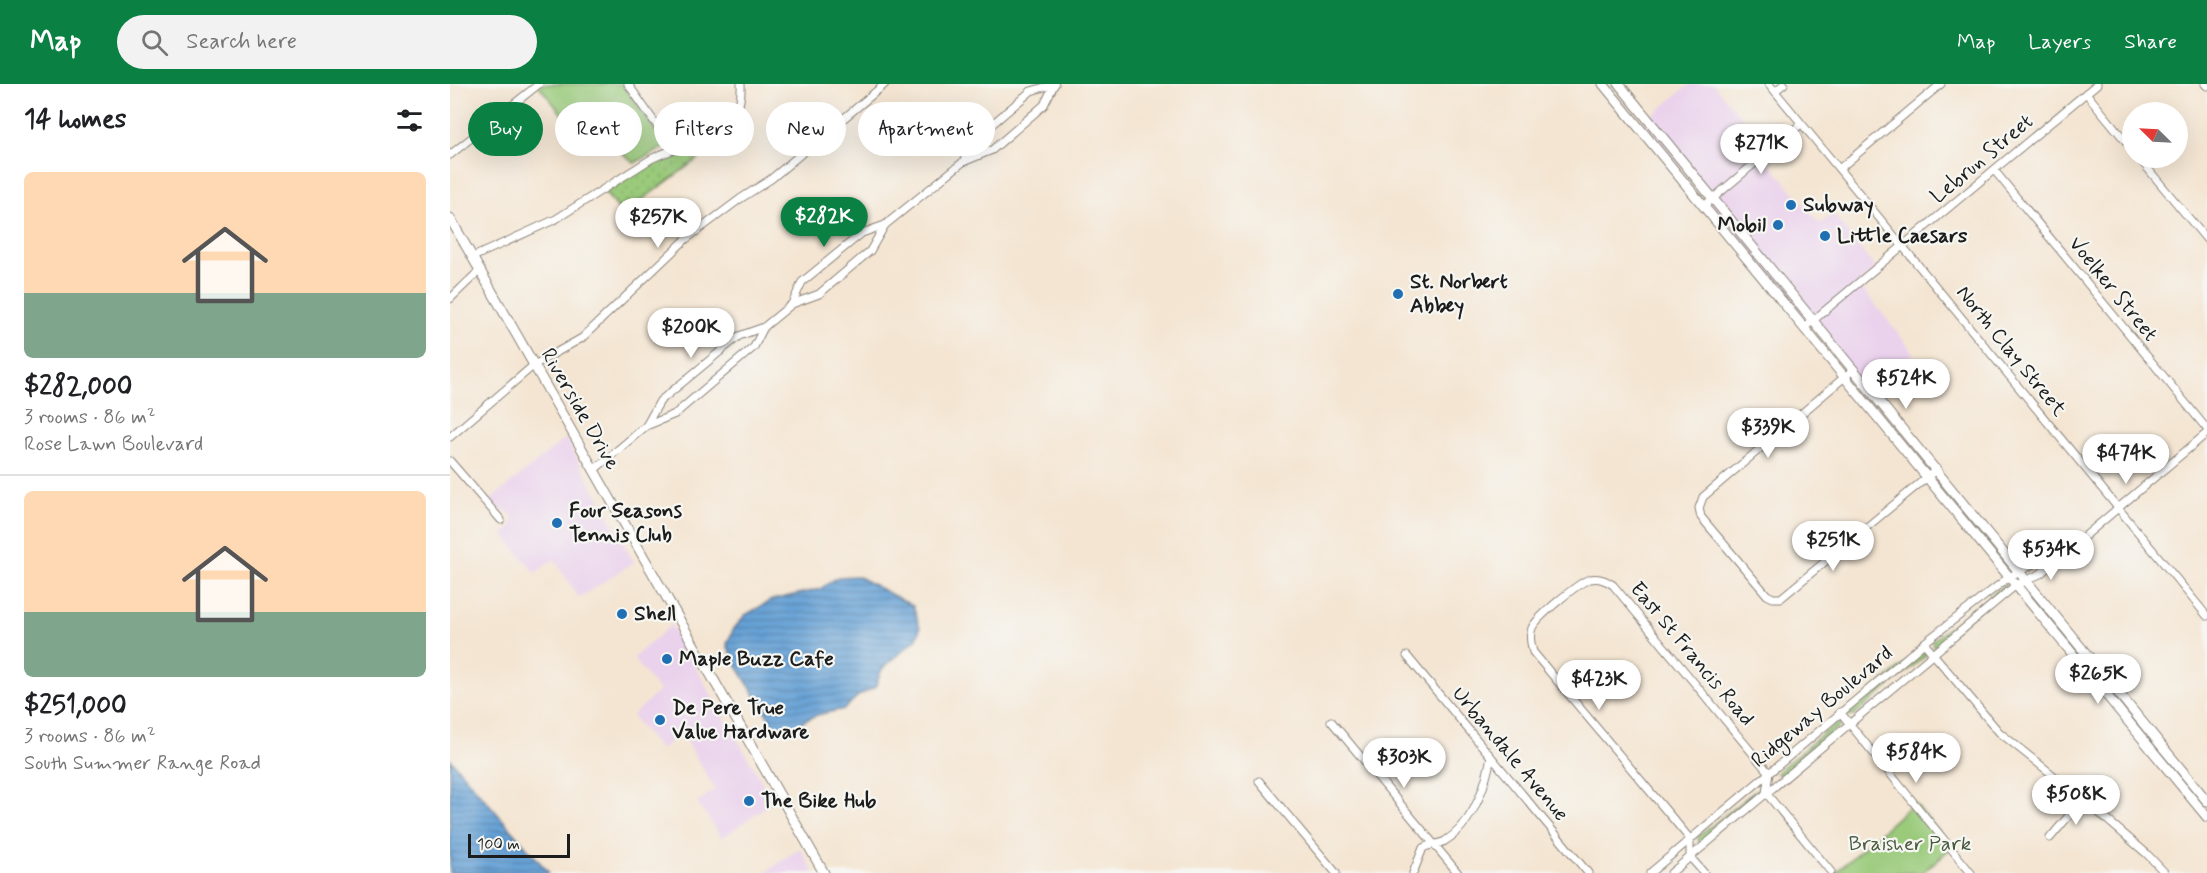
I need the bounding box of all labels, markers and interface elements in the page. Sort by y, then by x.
search box [117,15,537,69]
text: Map [30,24,81,61]
icon: search [138,26,171,59]
text: Search here [186,28,297,56]
text: Map [1957,28,1995,56]
text: Layers [2028,28,2091,56]
text: Share [2124,28,2177,56]
chip: Buy [468,102,543,156]
chip: Rent [555,102,642,156]
chip: Filters [654,102,754,156]
chip: New [766,102,846,156]
chip: Apartment [858,102,995,156]
north arrow [2122,102,2188,168]
map controls [2122,102,2188,168]
text: 14 homes [24,103,126,137]
icon: filters [393,104,426,137]
street label: Lebrun Street [1925,108,2039,210]
pin: $271K [1719,124,1803,175]
text: $271K [1734,130,1788,157]
place label: Subway [1803,191,1874,219]
pin: $282K [782,197,866,248]
pin: $257K [616,198,700,249]
marker: Subway [1784,198,1798,212]
text: $282K [795,203,853,230]
text: $257K [629,204,687,231]
icon: home [171,211,279,319]
place label: Mobil [1718,211,1766,239]
marker: Mobil [1771,218,1785,232]
place label: Little Caesars [1837,222,1968,250]
marker: Little Caesars [1818,229,1832,243]
street label: Voelker Street [2062,231,2164,348]
place label: St. Norbert Abbey [1410,268,1508,320]
street label: North Clay Street [1950,280,2073,423]
marker: St. Norbert Abbey [1391,287,1405,301]
pin: $200K [649,308,733,359]
text: $200K [661,314,721,341]
street label: Riverside Drive [534,343,626,475]
pin: $524K [1864,359,1948,410]
text: $524K [1876,365,1936,392]
text: $282,000 [24,370,132,404]
text: 3 rooms · 86 m² [24,404,156,431]
pin: $339K [1726,408,1810,459]
text: $339K [1741,414,1795,441]
text: Rose Lawn Boulevard [24,431,203,458]
pin: $474K [2084,434,2168,485]
text: $474K [2096,440,2156,467]
place label: Four Seasons Tennis Club [569,497,683,549]
marker: Four Seasons Tennis Club [550,516,564,530]
pin: $251K [1791,521,1875,572]
text: $251K [1806,527,1860,554]
icon: home [171,530,279,638]
pin: $534K [2009,530,2093,581]
text: $534K [2022,536,2080,563]
street label: East St Francis Road [1623,576,1761,732]
place label: Shell [634,600,676,628]
marker: Shell [615,607,629,621]
street label: Ridgeway Boulevard [1745,639,1899,775]
place label: Maple Buzz Cafe [679,645,834,673]
marker: Maple Buzz Cafe [660,652,674,666]
pin: $265K [2056,654,2140,705]
pin: $423K [1557,660,1641,711]
text: $265K [2069,660,2127,687]
text: $423K [1571,666,1627,693]
street label: Urbandale Avenue [1445,681,1575,827]
text: $251,000 [24,689,127,723]
place label: De Pere True Value Hardware [672,694,809,746]
marker: De Pere True Value Hardware [653,713,667,727]
text: 3 rooms · 86 m² [24,723,156,750]
pin: $584K [1874,733,1958,784]
pin: $303K [1362,738,1446,789]
text: $584K [1886,739,1946,766]
text: $303K [1377,744,1431,771]
text: South Summer Range Road [24,750,261,777]
pin: $508K [2034,775,2118,826]
text: $508K [2046,781,2106,808]
place label: The Bike Hub [761,787,876,815]
marker: The Bike Hub [742,794,756,808]
park label: Braisher Park [1849,830,1972,858]
scale bar [468,831,570,858]
text: 100 m [477,834,520,855]

